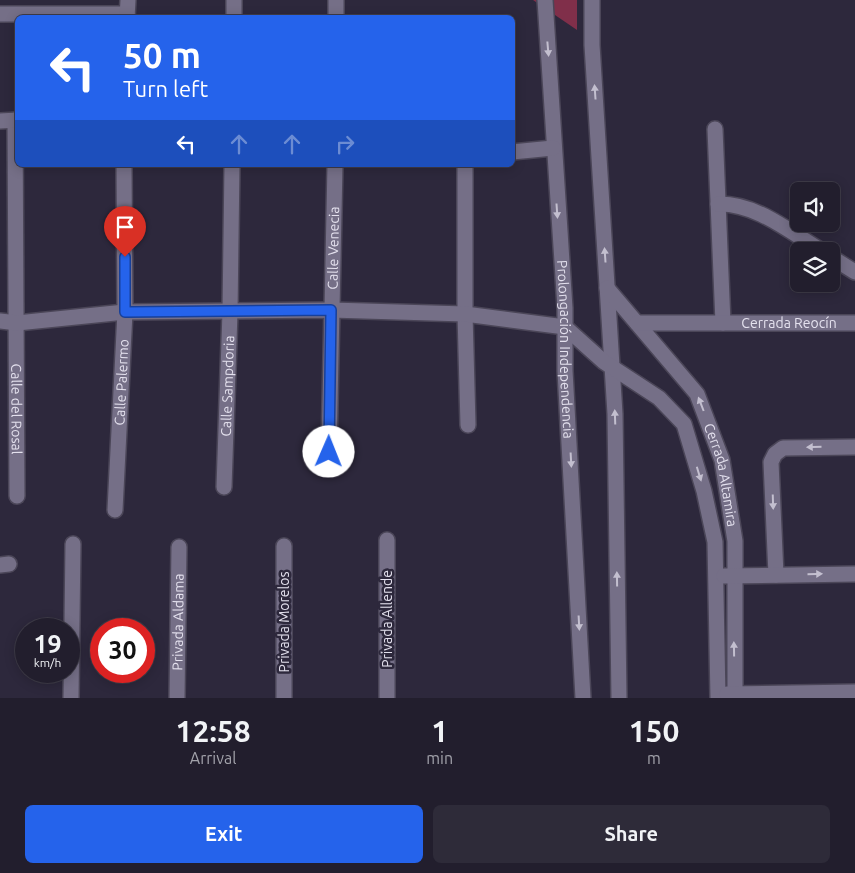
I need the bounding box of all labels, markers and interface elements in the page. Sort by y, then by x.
icon: left [40,35,105,100]
text: 50 m [123,35,201,75]
one-way arrow [544,41,552,57]
text: Turn left [123,76,208,101]
one-way arrow [590,84,598,100]
icon: left [172,130,200,158]
icon: ahead [225,130,253,158]
icon: ahead [278,130,306,158]
icon: right [331,130,359,158]
map controls [790,182,840,292]
button: sound [790,182,840,232]
one-way arrow [554,203,562,219]
pin [104,206,146,257]
street label: Calle Venecia [324,206,342,290]
icon: arrive [111,213,139,241]
button: layers [790,242,840,292]
one-way arrow [600,246,608,262]
street label: Prolongación Independencia [554,259,577,439]
street label: Cerrada Reocín [741,315,837,331]
street label: Calle Sampdoria [218,335,237,437]
street label: Calle Palermo [111,339,132,426]
street label: Calle del Rosal [8,364,25,455]
one-way arrow [697,396,705,411]
one-way arrow [610,409,618,425]
street label: Cerrada Altamira [701,421,741,528]
position arrow [302,425,354,477]
one-way arrow [806,444,822,452]
one-way arrow [567,453,575,469]
one-way arrow [695,466,703,481]
one-way arrow [769,494,777,510]
street label: Privada Allende [379,570,395,668]
one-way arrow [808,570,824,578]
one-way arrow [613,571,621,587]
street label: Privada Morelos [276,572,292,672]
street label: Privada Aldama [169,573,187,671]
one-way arrow [576,615,584,631]
speed limit sign: 30 [90,618,155,683]
text: 19 [33,630,62,658]
one-way arrow [730,641,738,657]
text: km/h [34,656,61,669]
text: 12:58 [176,714,251,748]
text: 1 [431,714,448,748]
text: 150 [629,714,679,748]
text: Arrival [190,749,236,767]
text: min [426,749,453,767]
text: m [647,749,661,767]
button: Exit [25,805,423,863]
button: Share [433,805,830,863]

